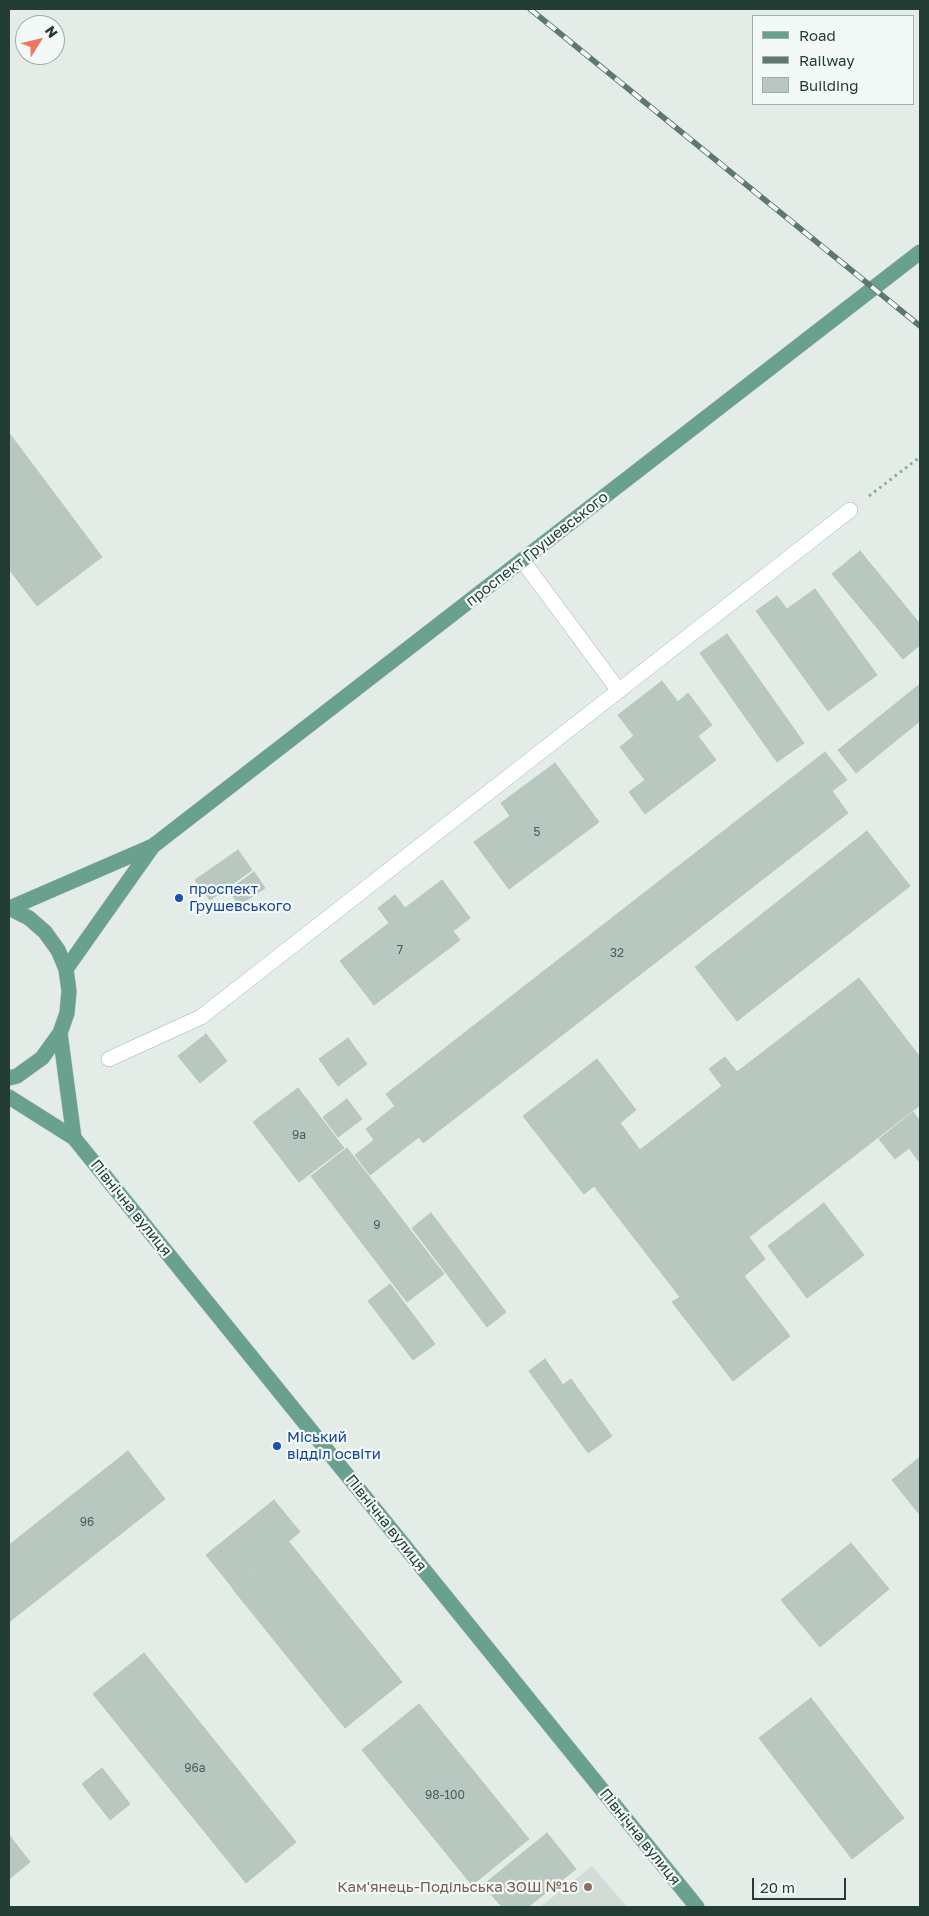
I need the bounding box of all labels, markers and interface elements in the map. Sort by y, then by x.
north arrow [15,15,65,65]
legend [752,15,914,105]
text: N [42,22,62,41]
text: Road [799,26,836,44]
text: Railway [799,51,855,69]
text: Building [799,76,859,94]
street label: проспект Грушевського [462,488,612,610]
house number: 5 [534,825,540,839]
place label: проспект Грушевського [189,880,292,915]
marker: проспект Грушевського [173,892,185,904]
house number: 7 [397,943,403,957]
house number: 32 [610,946,624,960]
house number: 9а [292,1128,306,1142]
street label: Північна вулиця [87,1156,175,1260]
house number: 9 [373,1218,381,1232]
place label: Міський відділ освіти [287,1428,381,1463]
marker: Міський відділ освіти [271,1440,283,1452]
street label: Північна вулиця [342,1471,430,1575]
house number: 96 [80,1515,94,1529]
house number: 96а [184,1761,206,1775]
street label: Північна вулиця [596,1785,684,1889]
house number: 98-100 [425,1788,465,1802]
scale bar [754,1868,848,1900]
place label: Кам'янець-Подільська ЗОШ №16 [337,1878,578,1896]
text: 20 m [760,1878,795,1896]
marker: Кам'янець-Подільська ЗОШ №16 [582,1881,594,1893]

